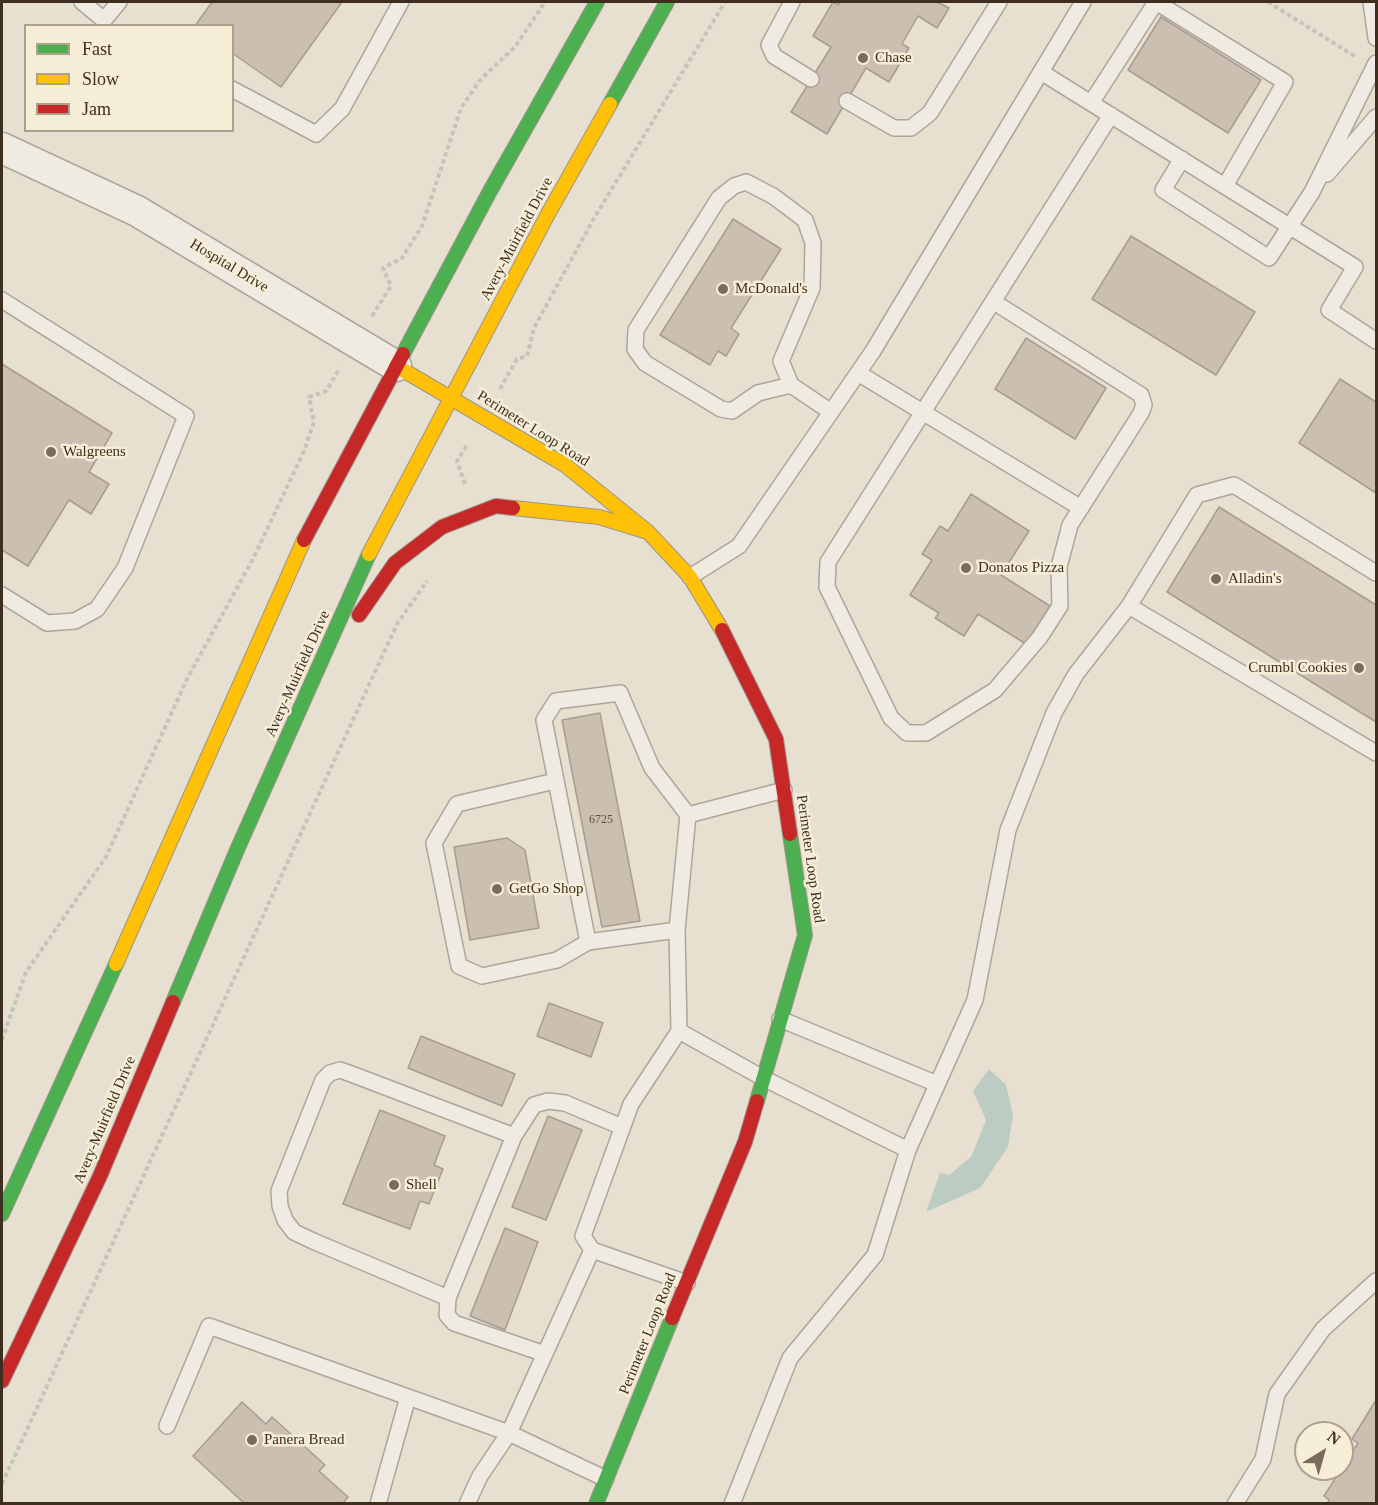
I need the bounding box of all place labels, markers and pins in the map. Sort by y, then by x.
place label: Chase [875,49,912,67]
marker: Chase [856,51,870,65]
place label: McDonald's [735,280,808,298]
marker: McDonald's [716,282,730,296]
place label: Walgreens [63,443,126,461]
marker: Walgreens [44,445,58,459]
place label: Donatos Pizza [978,559,1064,577]
marker: Donatos Pizza [959,561,973,575]
place label: Alladin's [1228,570,1282,588]
marker: Alladin's [1209,572,1223,586]
place label: Crumbl Cookies [1248,659,1347,677]
marker: Crumbl Cookies [1352,661,1366,675]
place label: GetGo Shop [509,880,584,898]
marker: GetGo Shop [490,882,504,896]
place label: Shell [406,1176,437,1194]
marker: Shell [387,1178,401,1192]
place label: Panera Bread [264,1431,344,1449]
marker: Panera Bread [245,1433,259,1447]

